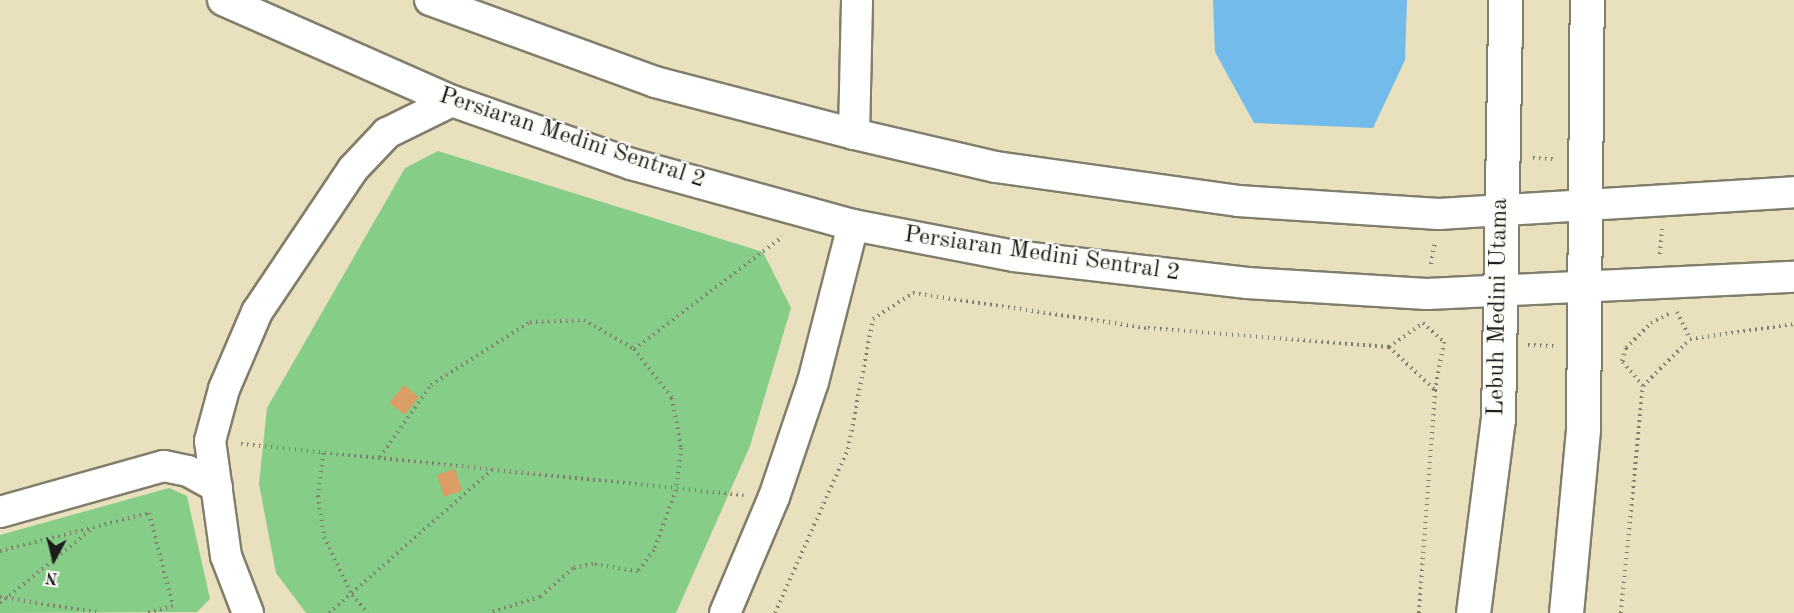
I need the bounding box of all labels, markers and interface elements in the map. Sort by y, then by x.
street label: Persiaran Medini Sentral 2 [435,82,709,196]
street label: Lebuh Medini Utama [1483,198,1515,416]
street label: Persiaran Medini Sentral 2 [902,221,1182,289]
north arrow [24,529,84,589]
text: N [45,568,59,586]

